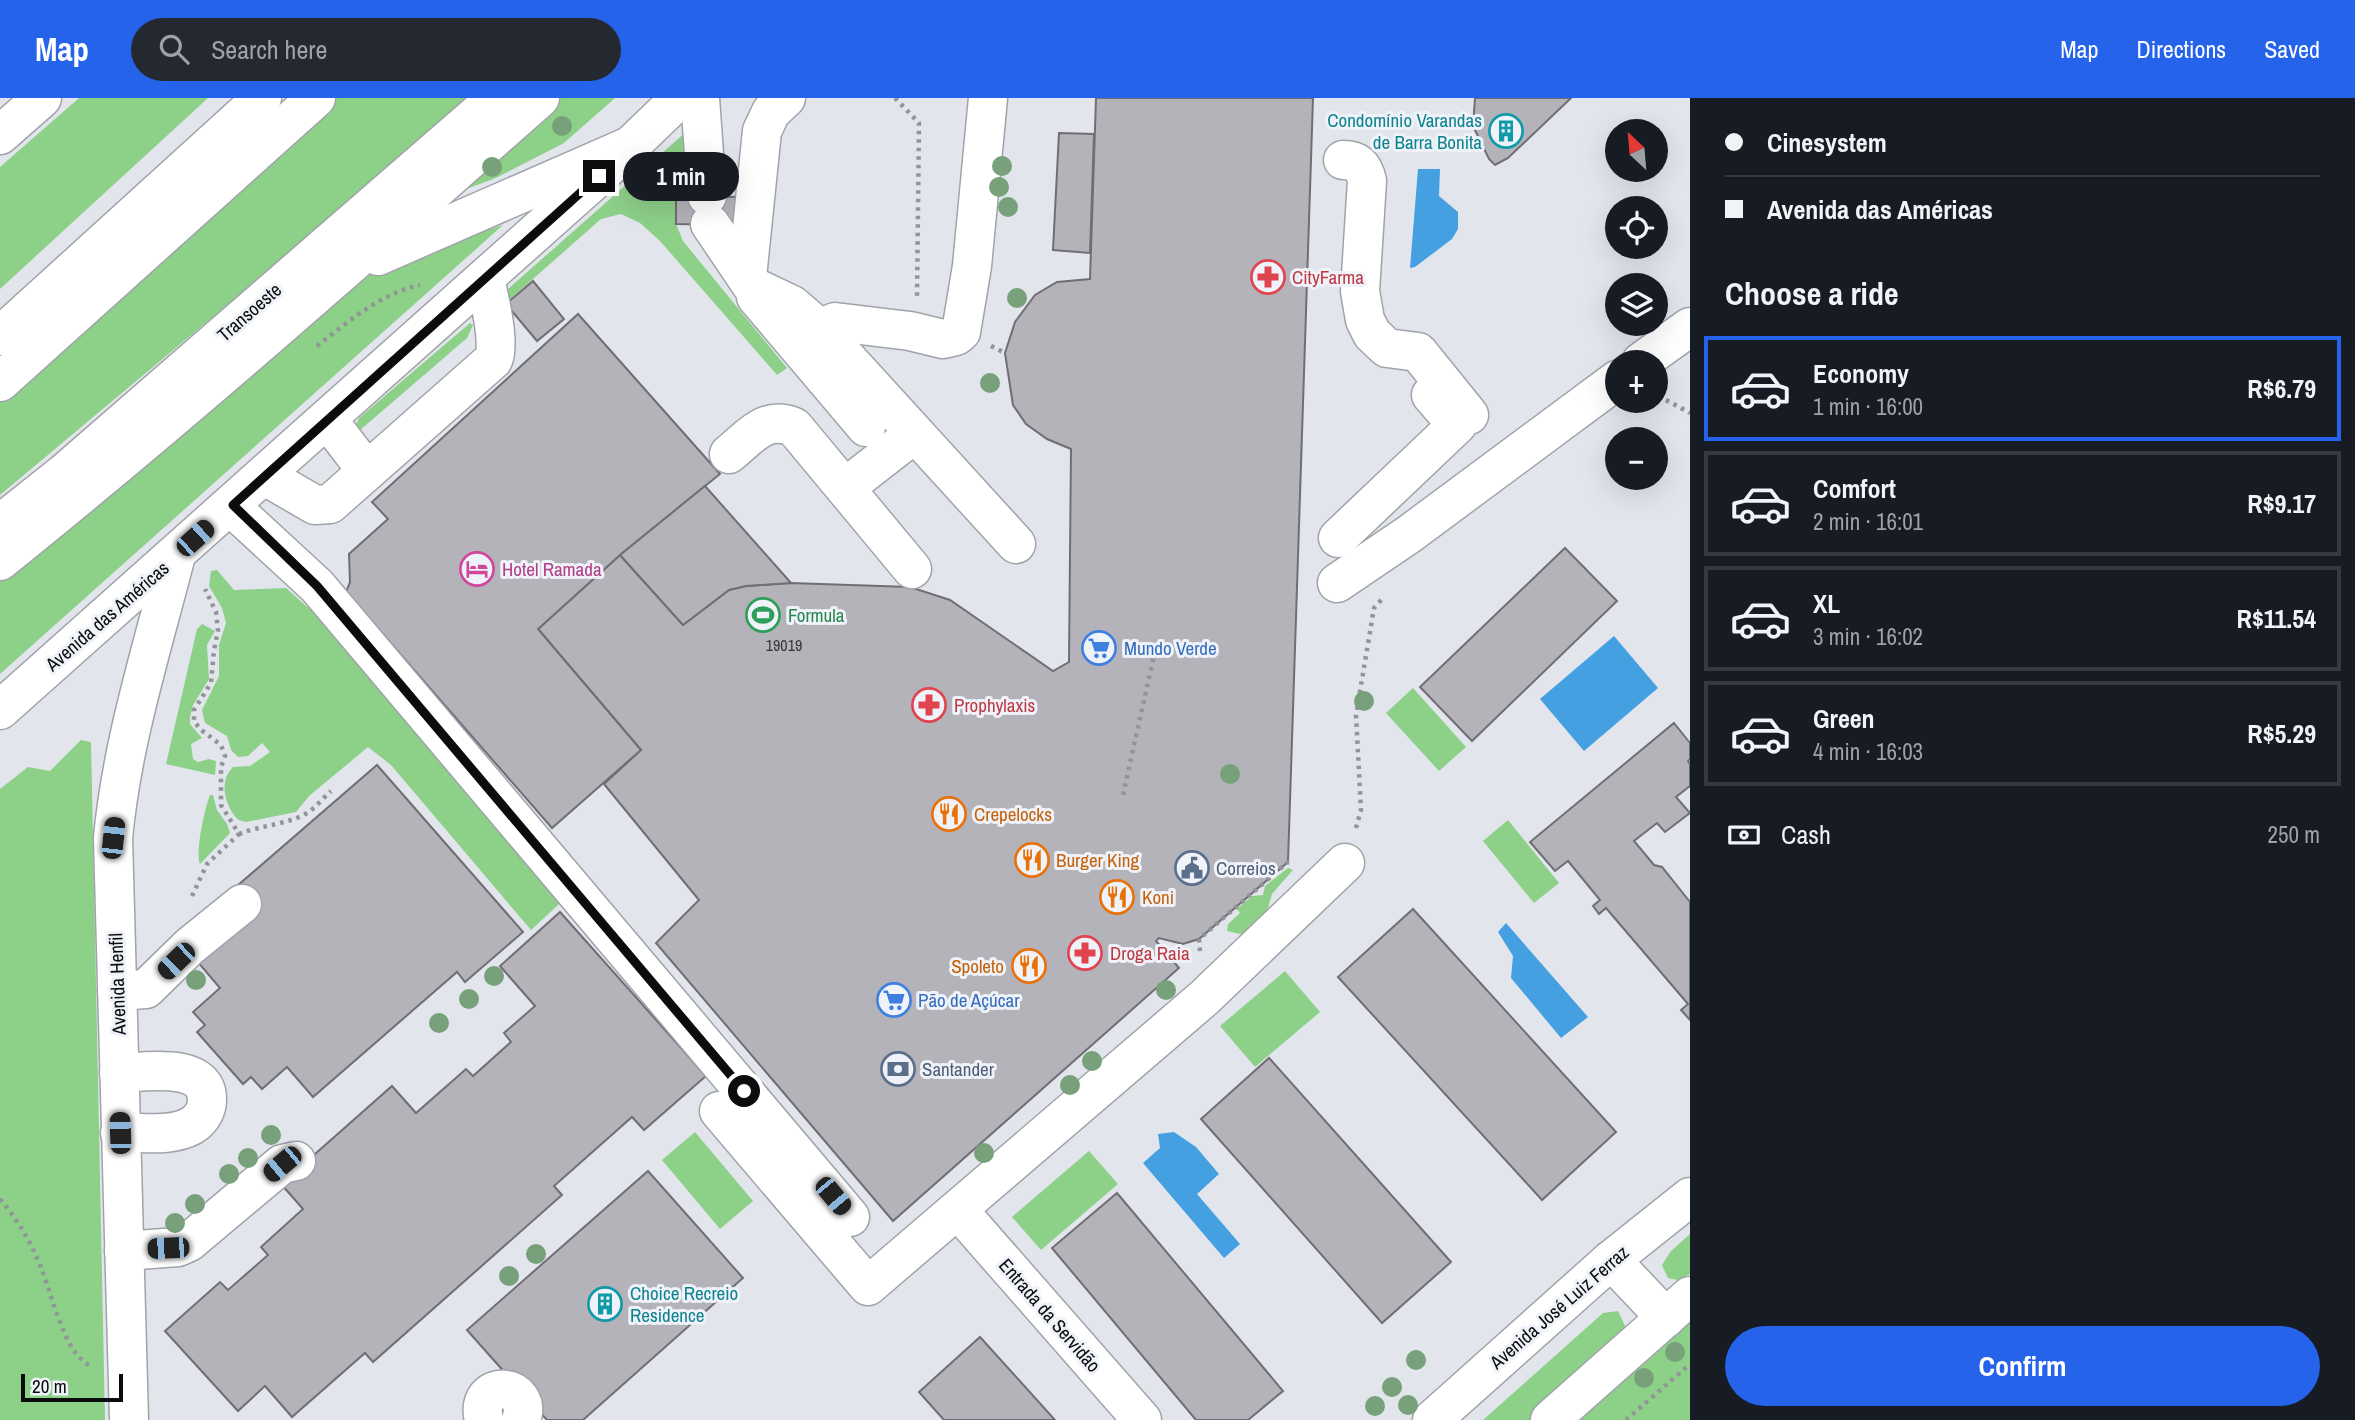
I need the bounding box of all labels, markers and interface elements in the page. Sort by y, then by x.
search box [131,18,621,81]
text: Map [35,27,89,71]
icon: search [155,30,193,68]
text: Search here [211,32,327,67]
text: Map [2060,33,2098,65]
text: Directions [2136,33,2226,65]
text: Saved [2264,33,2320,65]
place label: Condomínio Varandas de Barra Bonita [1327,107,1482,155]
building icon: Condomínio Varandas de Barra Bonita [1487,112,1525,150]
north arrow [1605,119,1668,182]
map controls [1605,119,1668,490]
text: Cinesystem [1767,125,1887,160]
callout: 1 min [624,152,739,200]
route end [583,160,615,192]
text: 1 min [656,161,706,192]
text: Avenida das Américas [1767,192,1993,227]
button: locate [1605,196,1668,259]
pharmacy icon: CityFarma [1249,258,1287,296]
place label: CityFarma [1292,264,1364,290]
text: Choose a ride [1725,272,1899,315]
button: layers [1605,273,1668,336]
street label: Transoeste [211,277,287,347]
button: + [1605,350,1668,413]
text: Economy [1813,356,1909,391]
icon: car [1729,357,1792,420]
text: R$6.79 [2247,371,2316,406]
text: 1 min · 16:00 [1813,391,1923,422]
button: − [1605,427,1668,490]
text: Comfort [1813,471,1896,506]
icon: car [1729,472,1792,535]
text: R$9.17 [2247,486,2316,521]
text: 2 min · 16:01 [1813,506,1923,537]
car [173,516,218,560]
hotel icon: Hotel Ramada [458,550,496,588]
street label: Avenida das Américas [39,555,174,678]
place label: Hotel Ramada [502,556,602,582]
text: XL [1813,586,1840,621]
icon: car [1729,587,1792,650]
sports icon: Formula [744,596,782,634]
text: R$11.54 [2237,601,2316,636]
place label: Formula [788,602,845,628]
text: 3 min · 16:02 [1813,621,1923,652]
supermarket icon: Mundo Verde [1080,629,1118,667]
house number: 19019 [766,634,802,656]
place label: Mundo Verde [1124,635,1217,661]
pharmacy icon: Prophylaxis [910,686,948,724]
place label: Prophylaxis [954,692,1036,718]
text: Green [1813,701,1875,736]
icon: car [1729,702,1792,765]
text: R$5.29 [2247,716,2316,751]
text: 4 min · 16:03 [1813,736,1923,767]
restaurant icon: Crepelocks [930,795,968,833]
place label: Crepelocks [974,801,1052,827]
car [101,816,126,860]
icon: cash [1725,816,1763,854]
text: Cash [1781,817,1831,852]
text: 250 m [2268,819,2320,850]
restaurant icon: Burger King [1013,841,1051,879]
place label: Burger King [1056,847,1139,873]
public building icon: Correios [1173,849,1211,887]
place label: Correios [1216,855,1276,881]
restaurant icon: Koni [1098,878,1136,916]
place label: Koni [1142,884,1174,910]
street label: Avenida Henfil [102,933,132,1036]
pharmacy icon: Droga Raia [1066,934,1104,972]
car [154,939,199,983]
place label: Droga Raia [1110,940,1190,966]
restaurant icon: Spoleto [1010,947,1048,985]
place label: Spoleto [951,953,1004,979]
supermarket icon: Pão de Açúcar [875,981,913,1019]
place label: Pão de Açúcar [918,987,1020,1013]
bank icon: Santander [879,1050,917,1088]
place label: Santander [922,1056,995,1082]
route start [728,1075,760,1107]
car [109,1112,132,1154]
car [260,1142,305,1186]
car [812,1173,855,1219]
car [147,1237,190,1259]
street label: Avenida José Luiz Ferraz [1483,1239,1634,1375]
street label: Entrada da Servidão [993,1253,1107,1377]
place label: Choice Recreio Residence [630,1280,738,1328]
building icon: Choice Recreio Residence [586,1285,624,1323]
button: Confirm [1725,1326,2320,1406]
scale bar [21,1371,122,1403]
text: 20 m [32,1373,67,1399]

